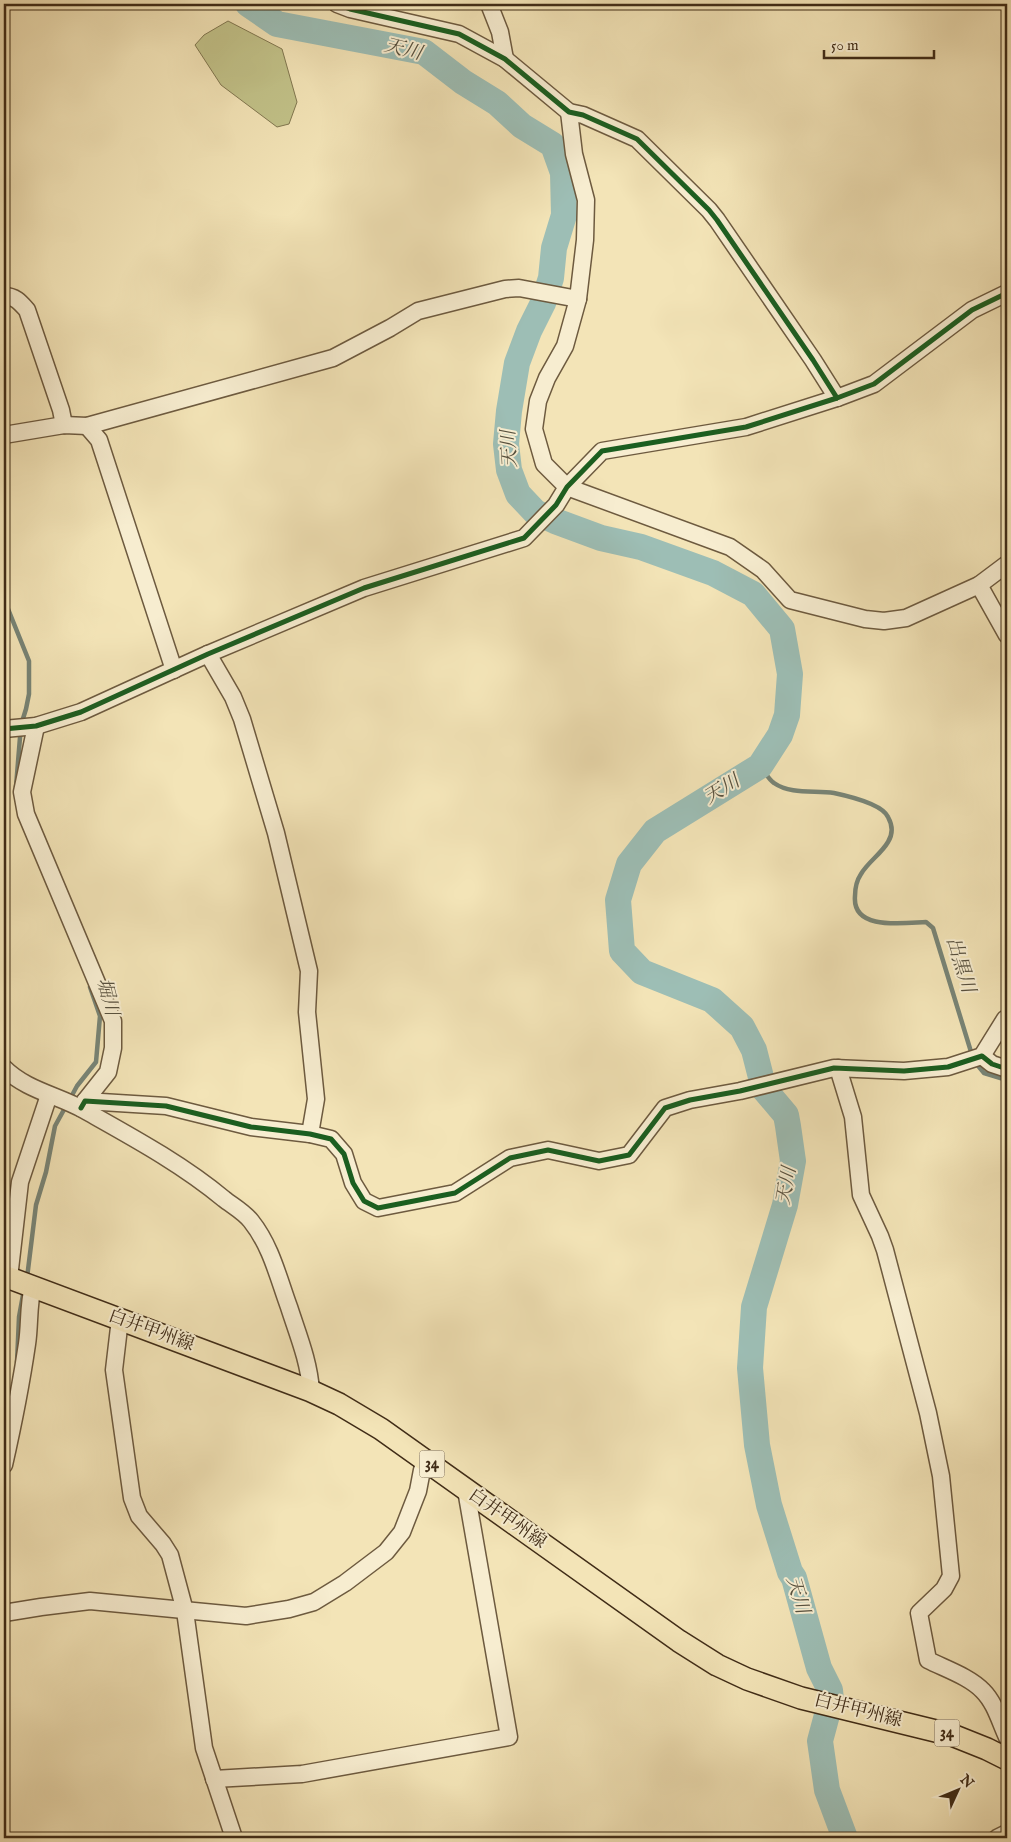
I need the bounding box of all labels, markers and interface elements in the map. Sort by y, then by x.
scale bar [824,28,934,60]
water label: 天川 [382,34,426,67]
text: 50 m [831,36,859,55]
water label: 天川 [497,427,523,469]
water label: 天川 [700,769,746,810]
water label: 出黒川 [940,934,980,998]
water label: 堀川 [91,976,124,1020]
water label: 天川 [772,1163,802,1207]
street label: 白井甲州線 [105,1305,197,1357]
road number: 34 [420,1450,444,1478]
street label: 白井甲州線 [464,1484,550,1554]
water label: 天川 [780,1573,815,1619]
street label: 白井甲州線 [812,1689,904,1733]
road number: 34 [934,1720,960,1746]
north arrow [934,1764,984,1814]
text: N [955,1770,977,1792]

